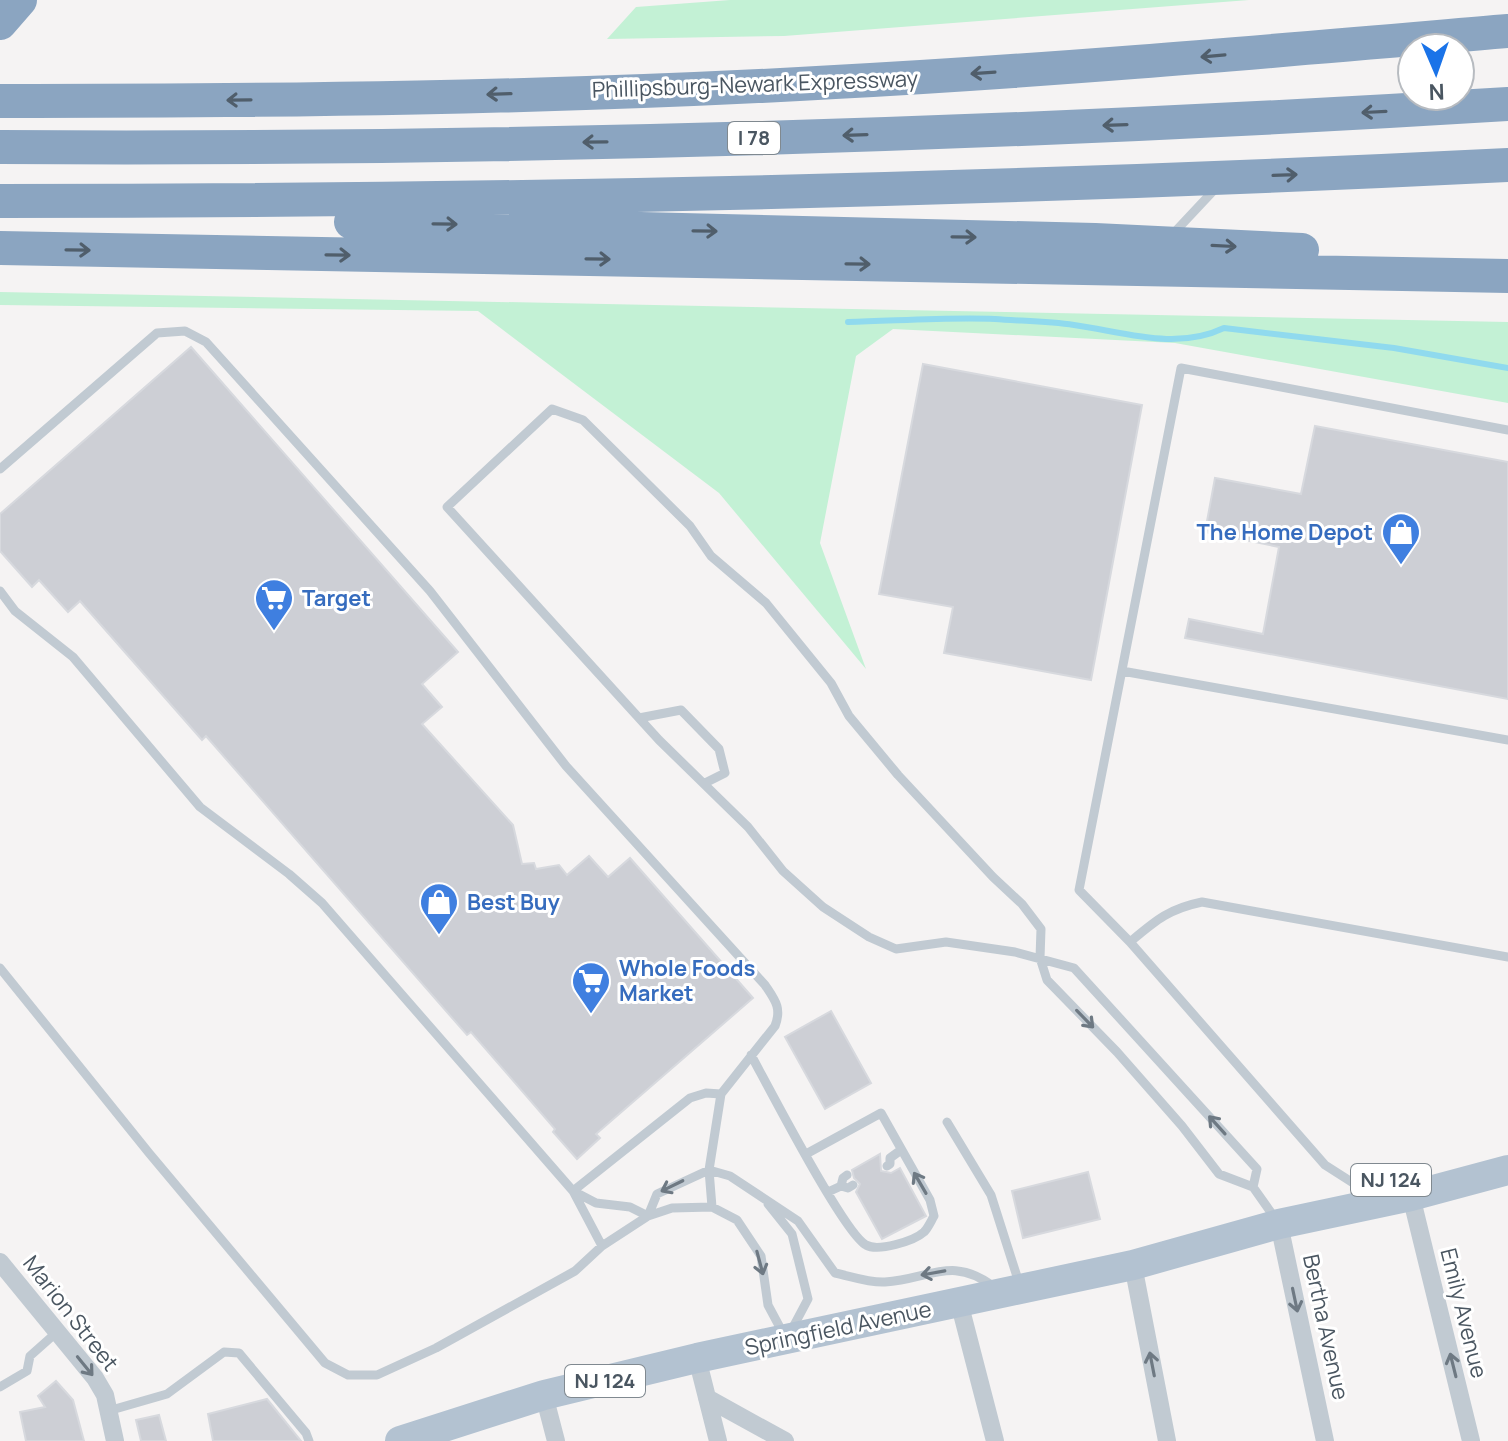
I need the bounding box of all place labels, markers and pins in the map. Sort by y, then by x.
shop icon: The Home Depot [1380,511,1422,566]
place label: The Home Depot [1197,517,1373,547]
supermarket icon: Target [253,577,295,632]
place label: Target [302,583,371,613]
shop icon: Best Buy [418,881,460,936]
place label: Best Buy [467,887,561,917]
place label: Whole Foods Market [619,953,756,1008]
supermarket icon: Whole Foods Market [570,960,612,1015]

